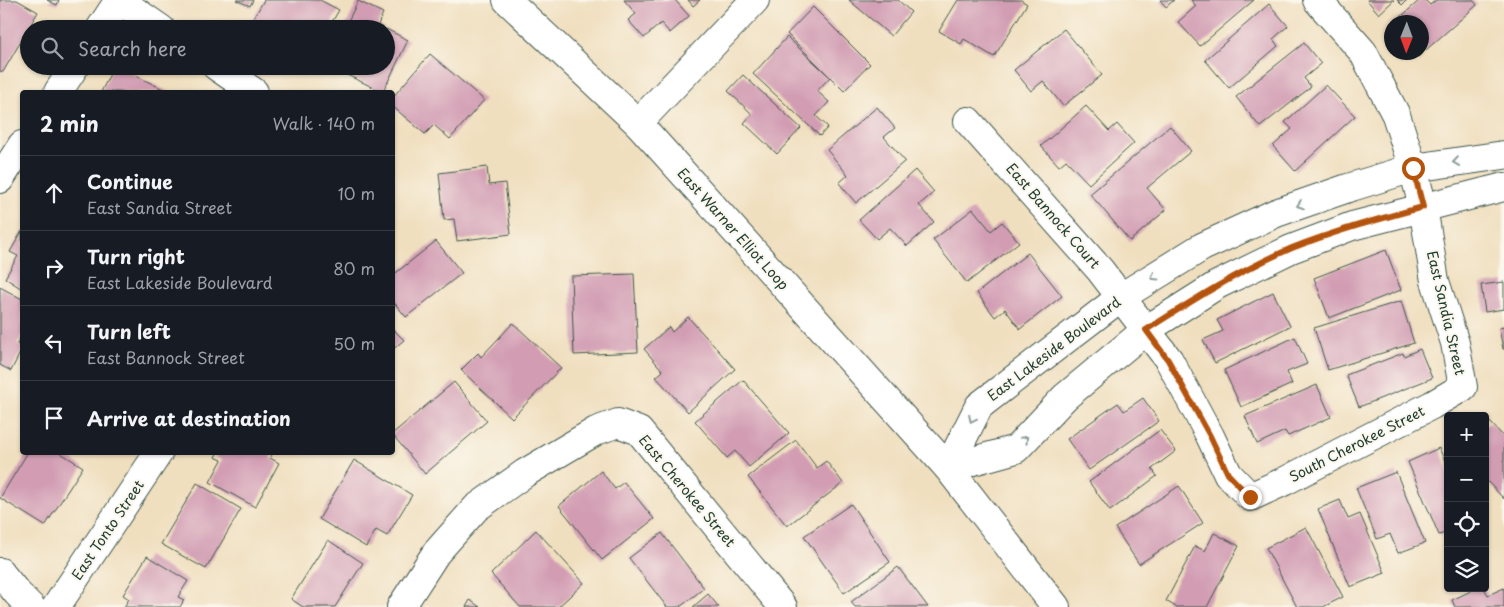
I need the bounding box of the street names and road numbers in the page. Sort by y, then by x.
street label: East Bannock Court [1002,158,1105,273]
street label: East Warner Elliot Loop [673,163,794,294]
street label: East Sandia Street [1422,249,1471,377]
street label: East Lakeside Boulevard [983,291,1125,406]
street label: South Cherokee Street [1285,400,1428,487]
street label: East Cherokee Street [634,430,741,552]
street label: East Tonto Street [66,475,149,584]

